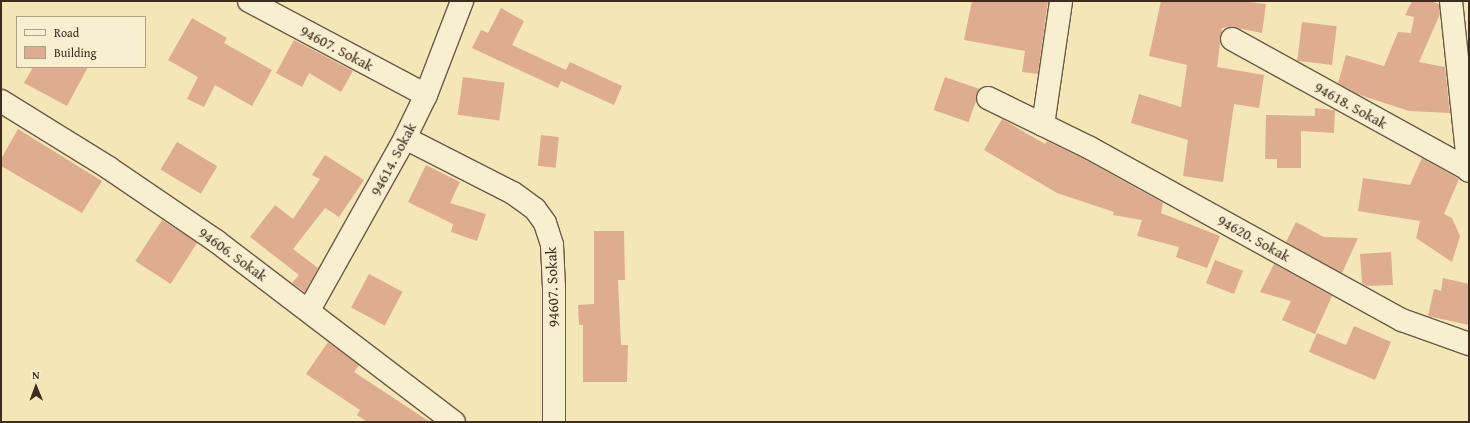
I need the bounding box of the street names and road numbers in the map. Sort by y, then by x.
street label: 94607. Sokak [297,21,377,75]
street label: 94618. Sokak [1311,78,1391,132]
street label: 94614. Sokak [366,119,420,199]
street label: 94620. Sokak [1214,211,1294,265]
street label: 94606. Sokak [195,223,271,285]
street label: 94607. Sokak [542,247,562,327]

